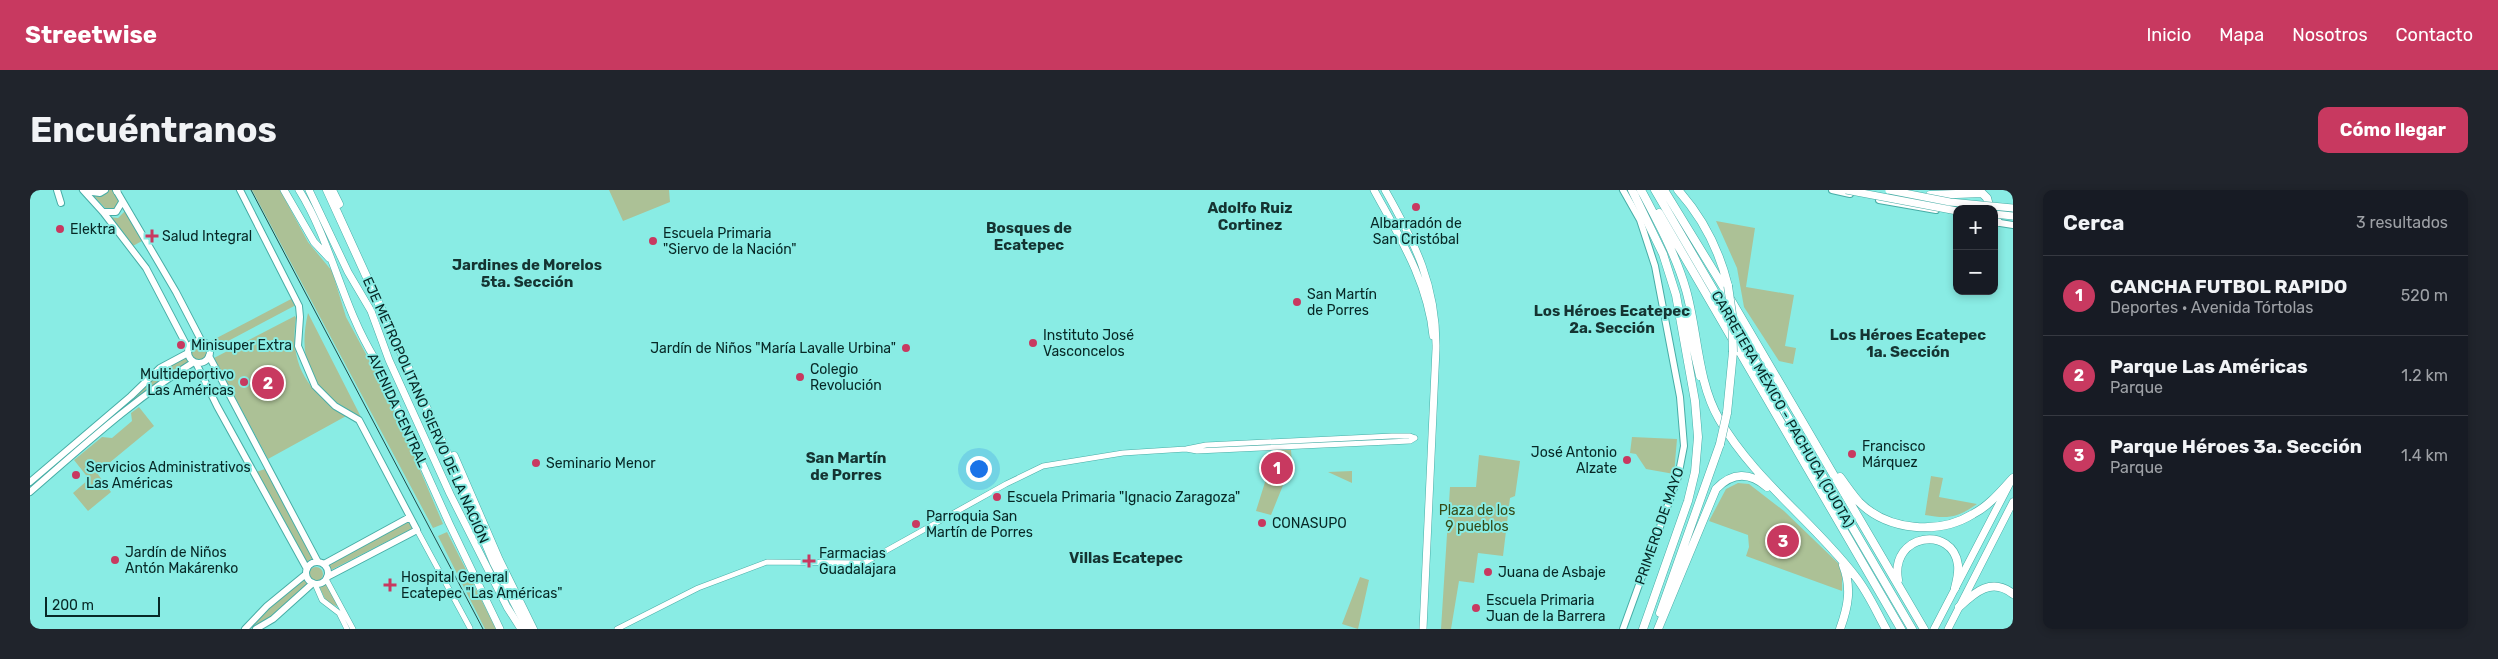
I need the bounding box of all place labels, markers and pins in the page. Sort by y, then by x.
marker: Albarradón de San Cristóbal [1410,201,1422,213]
place label: Albarradón de San Cristóbal [1370,215,1462,248]
place label: Elektra [70,221,115,238]
marker: Elektra [54,223,66,235]
place label: Escuela Primaria "Siervo de la Nación" [663,225,797,258]
place label: Salud Integral [162,228,252,245]
marker: Salud Integral [146,230,158,242]
marker: Escuela Primaria "Siervo de la Nación" [647,235,659,247]
place label: San Martín de Porres [1307,286,1377,319]
marker: San Martín de Porres [1291,296,1303,308]
place label: Instituto José Vasconcelos [1043,327,1134,360]
place label: Minisuper Extra [191,337,292,354]
marker: Instituto José Vasconcelos [1027,337,1039,349]
marker: Minisuper Extra [175,339,187,351]
place label: Jardín de Niños "María Lavalle Urbina" [650,340,896,357]
marker: Jardín de Niños "María Lavalle Urbina" [900,342,912,354]
place label: Colegio Revolución [810,361,882,394]
pin: 2 [252,364,284,402]
place label: Multideportivo Las Américas [140,366,234,399]
marker: Colegio Revolución [794,371,806,383]
marker: Multideportivo Las Américas [238,376,250,388]
place label: Francisco Márquez [1862,438,1925,471]
place label: José Antonio Alzate [1531,444,1617,477]
marker: Francisco Márquez [1846,448,1858,460]
pin: 1 [1261,449,1293,487]
marker: José Antonio Alzate [1621,454,1633,466]
place label: Seminario Menor [546,455,656,472]
marker: Seminario Menor [530,457,542,469]
place label: Servicios Administrativos Las Américas [86,459,251,492]
marker: Servicios Administrativos Las Américas [70,469,82,481]
place label: Escuela Primaria "Ignacio Zaragoza" [1007,489,1240,506]
marker: Escuela Primaria "Ignacio Zaragoza" [991,491,1003,503]
place label: Parroquia San Martín de Porres [926,508,1033,541]
place label: CONASUPO [1272,515,1347,532]
marker: CONASUPO [1256,517,1268,529]
marker: Parroquia San Martín de Porres [910,518,922,530]
pin: 3 [1767,522,1799,560]
place label: Jardín de Niños Antón Makárenko [125,544,238,577]
place label: Farmacias Guadalajara [819,545,896,578]
marker: Jardín de Niños Antón Makárenko [109,554,121,566]
marker: Farmacias Guadalajara [803,555,815,567]
place label: Juana de Asbaje [1498,564,1606,581]
marker: Juana de Asbaje [1482,566,1494,578]
place label: Hospital General Ecatepec "Las Américas" [401,569,562,602]
marker: Hospital General Ecatepec "Las Américas" [383,578,397,592]
place label: Escuela Primaria Juan de la Barrera [1486,592,1605,625]
marker: Escuela Primaria Juan de la Barrera [1470,602,1482,614]

